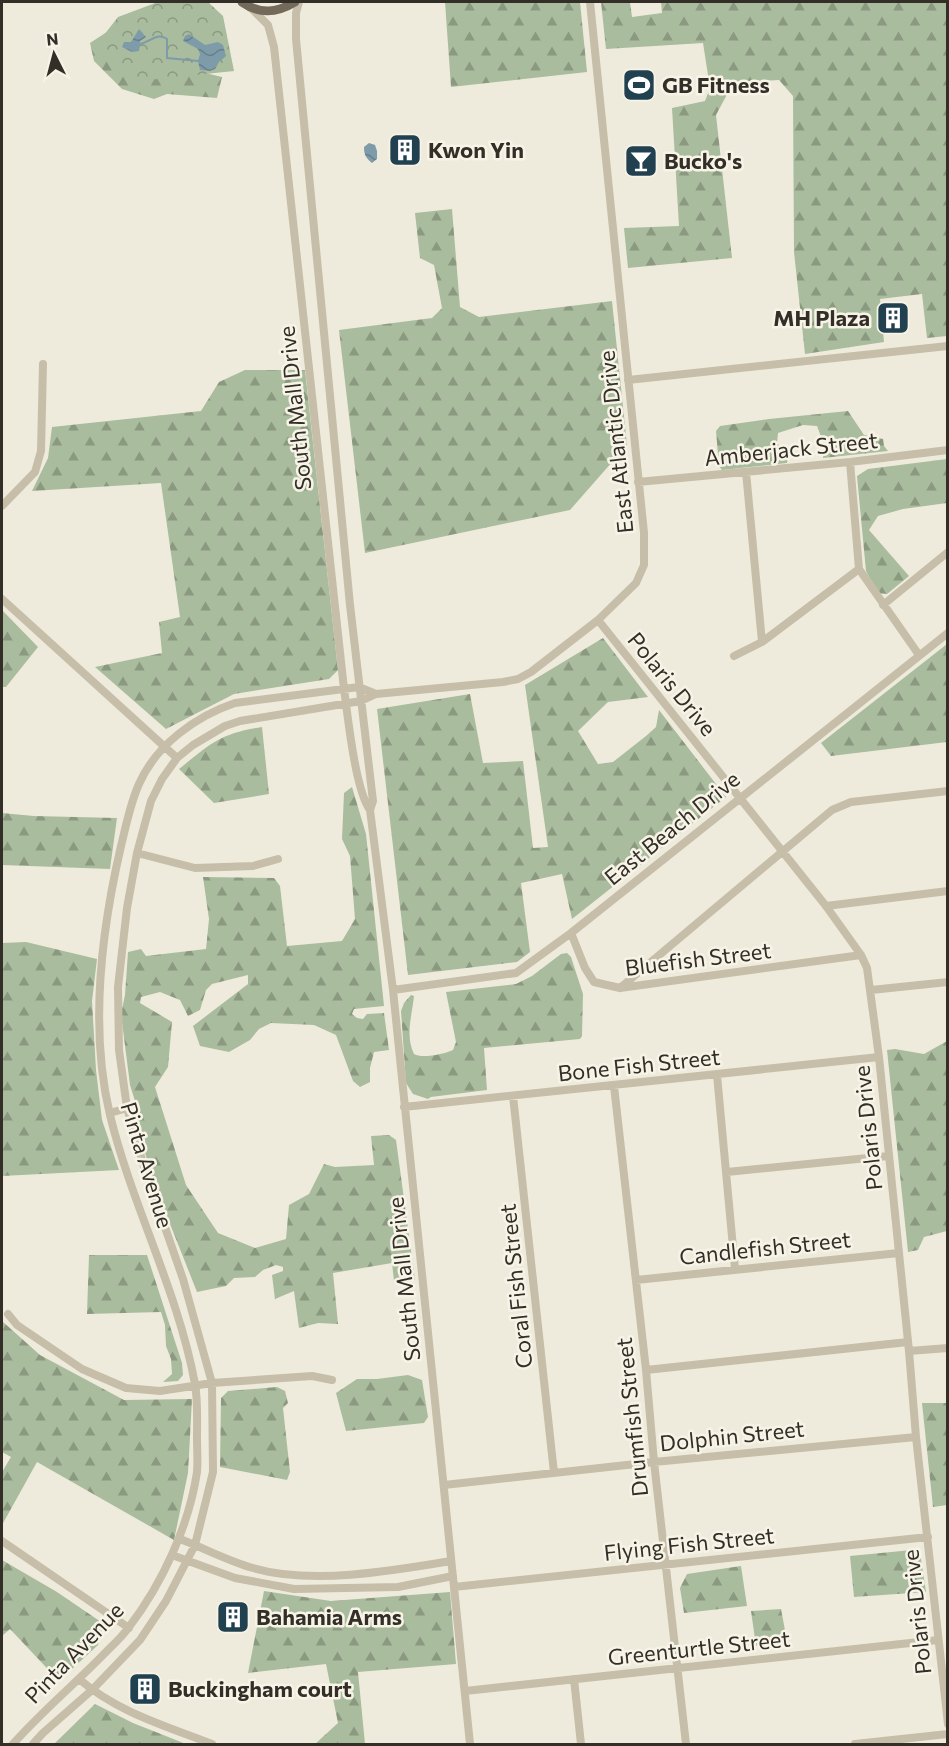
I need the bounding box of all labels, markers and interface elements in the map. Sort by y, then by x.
north arrow [24,24,84,84]
text: N [45,29,59,49]
sports icon: GB Fitness [621,67,657,103]
place label: GB Fitness [662,71,770,98]
building icon: Kwon Yin [387,132,423,168]
place label: Kwon Yin [428,136,524,163]
bar icon: Bucko's [623,143,659,179]
place label: Bucko's [664,147,742,174]
building icon: MH Plaza [875,300,911,336]
place label: MH Plaza [773,304,870,331]
street label: South Mall Drive [272,325,317,492]
street label: East Atlantic Drive [592,349,639,535]
street label: Amberjack Street [703,426,879,471]
street label: Polaris Drive [622,626,722,741]
street label: East Beach Drive [599,765,745,890]
street label: Bluefish Street [623,936,772,981]
street label: Bone Fish Street [556,1043,721,1086]
street label: Polaris Drive [848,1064,887,1192]
street label: Pinta Avenue [116,1099,179,1231]
street label: South Mall Drive [381,1196,426,1363]
street label: Coral Fish Street [493,1202,538,1370]
street label: Candlefish Street [678,1225,852,1270]
street label: Drumfish Street [610,1336,653,1498]
street label: Dolphin Street [658,1414,806,1457]
street label: Flying Fish Street [602,1521,776,1566]
street label: Polaris Drive [897,1548,936,1676]
street label: Pinta Avenue [19,1596,129,1709]
building icon: Bahamia Arms [215,1599,251,1635]
place label: Bahamia Arms [256,1603,402,1630]
street label: Greenturtle Street [607,1625,791,1670]
building icon: Buckingham court [127,1671,163,1707]
place label: Buckingham court [168,1675,352,1702]

